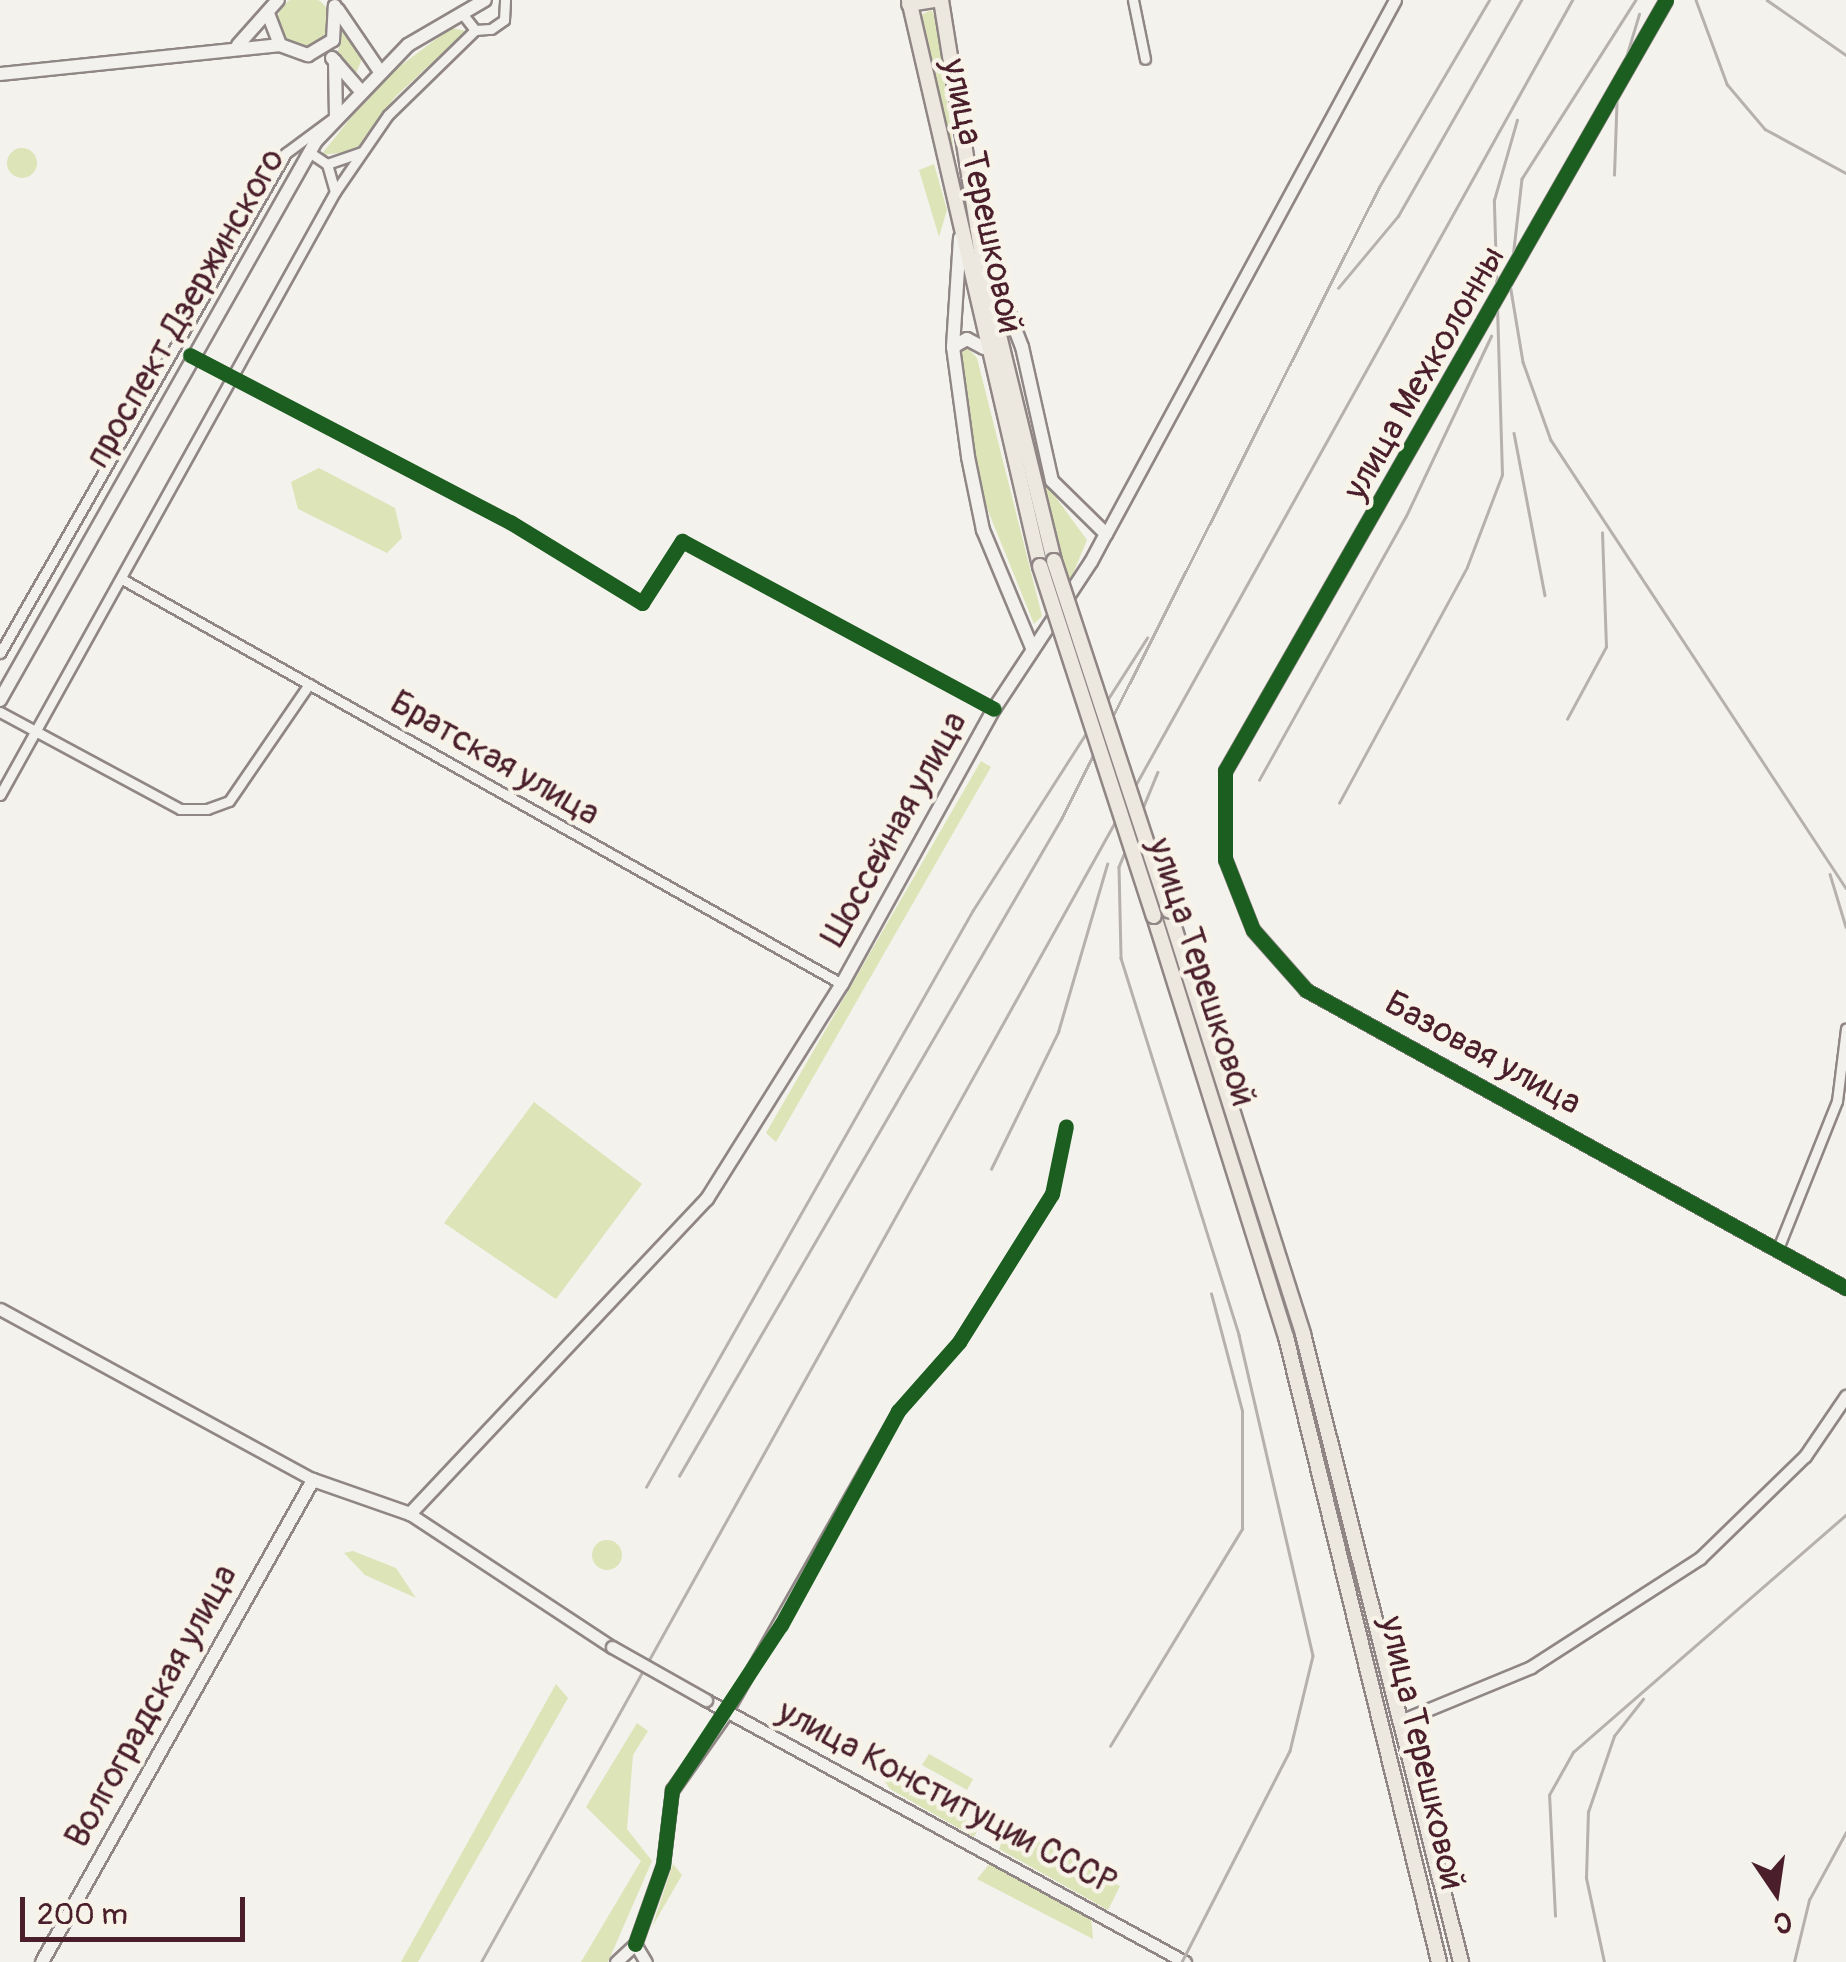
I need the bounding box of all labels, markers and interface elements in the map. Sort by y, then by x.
street label: улица Терешковой [932,55,1032,337]
street label: проспект Дзержинского [76,141,294,475]
street label: улица Мехколонны [1334,239,1514,507]
street label: Братская улица [383,681,607,835]
street label: Шоссейная улица [812,704,976,954]
street label: улица Терешковой [1139,833,1265,1111]
street label: Базовая улица [1378,982,1588,1124]
street label: Волгоградская улица [56,1557,246,1855]
street label: улица Терешковой [1370,1612,1474,1894]
street label: улица Конституции СССР [771,1690,1123,1904]
north arrow [1726,1842,1826,1942]
scale bar [25,1877,250,1939]
text: 200 m [37,1896,128,1933]
text: С [1771,1903,1795,1941]

